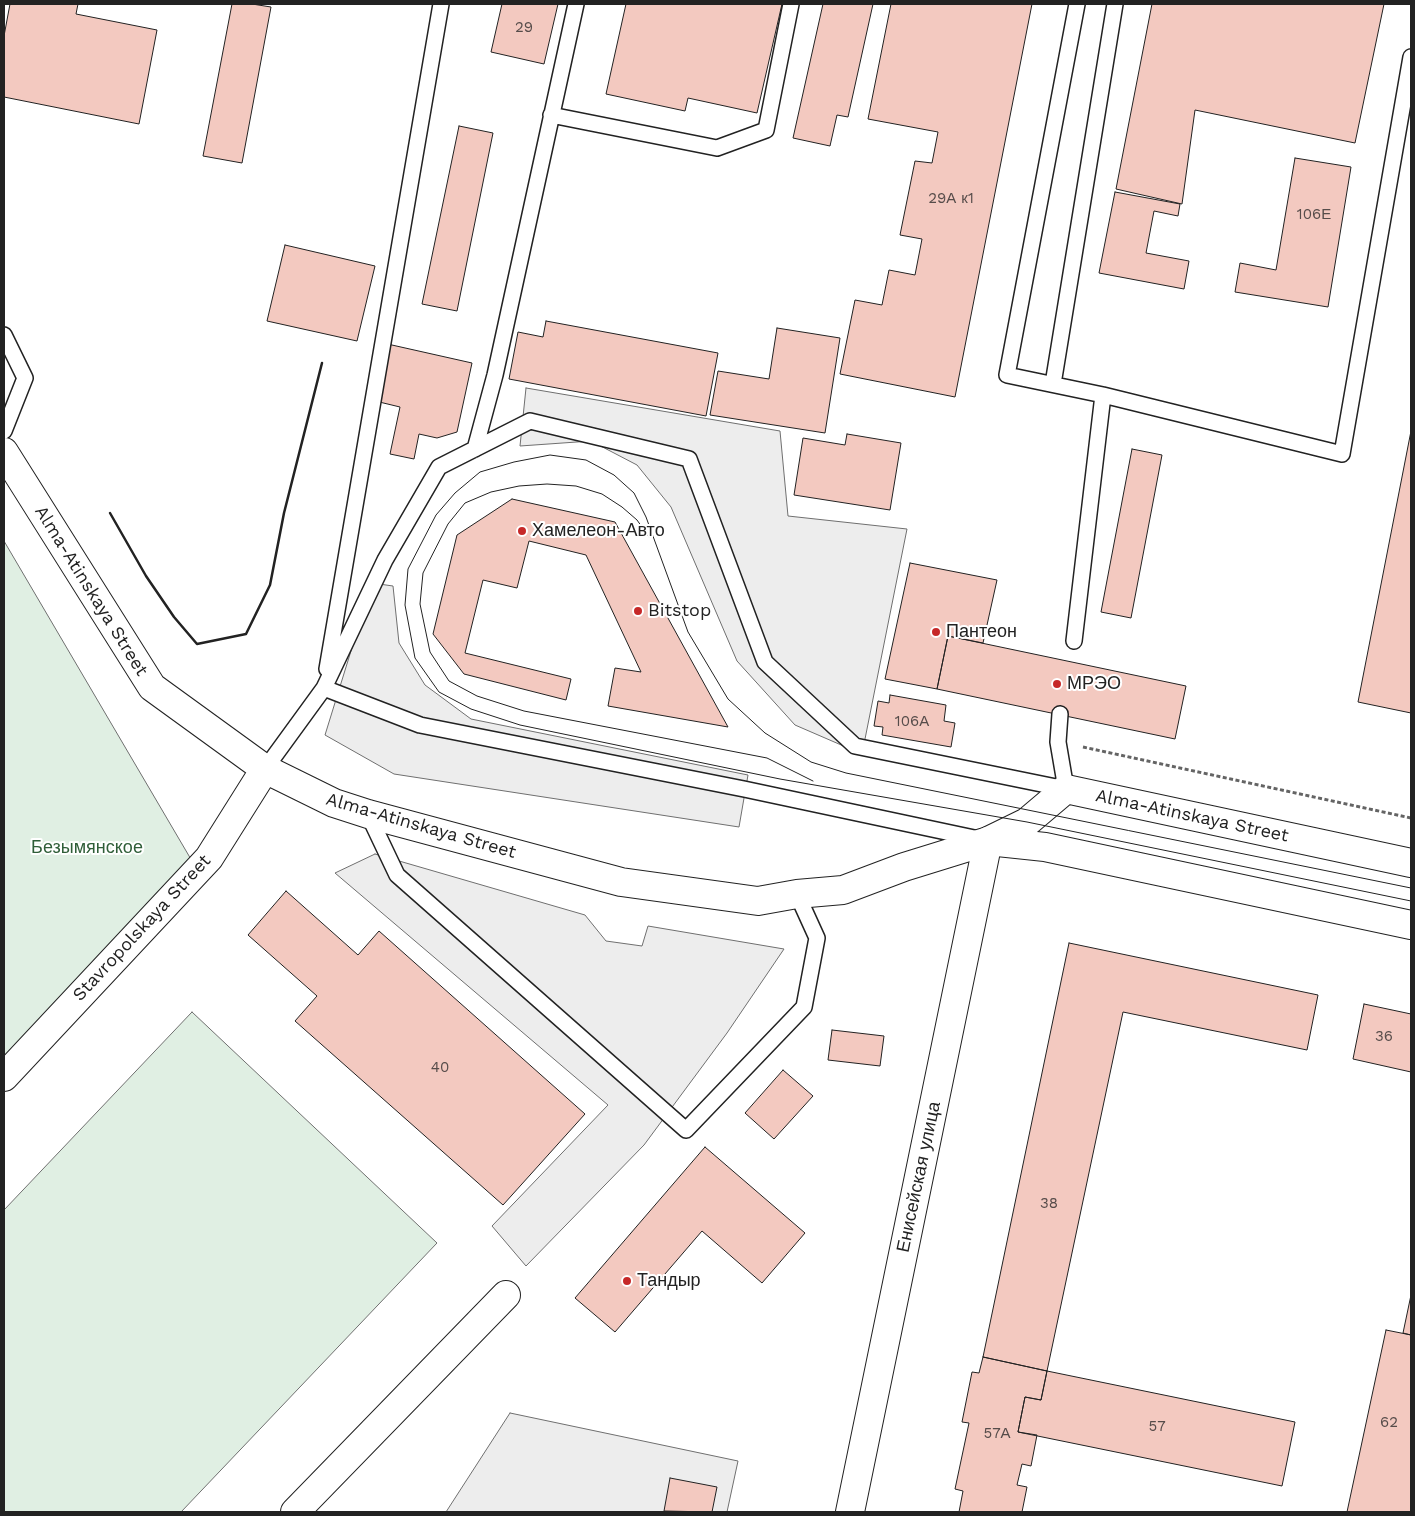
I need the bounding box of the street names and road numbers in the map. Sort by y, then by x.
street label: Alma-Atinskaya Street [30,502,152,680]
street label: Alma-Atinskaya Street [1094,785,1290,847]
street label: Alma-Atinskaya Street [323,789,519,863]
street label: Stavropolskaya Street [68,850,216,1006]
street label: Енисейская улица [892,1100,946,1254]

